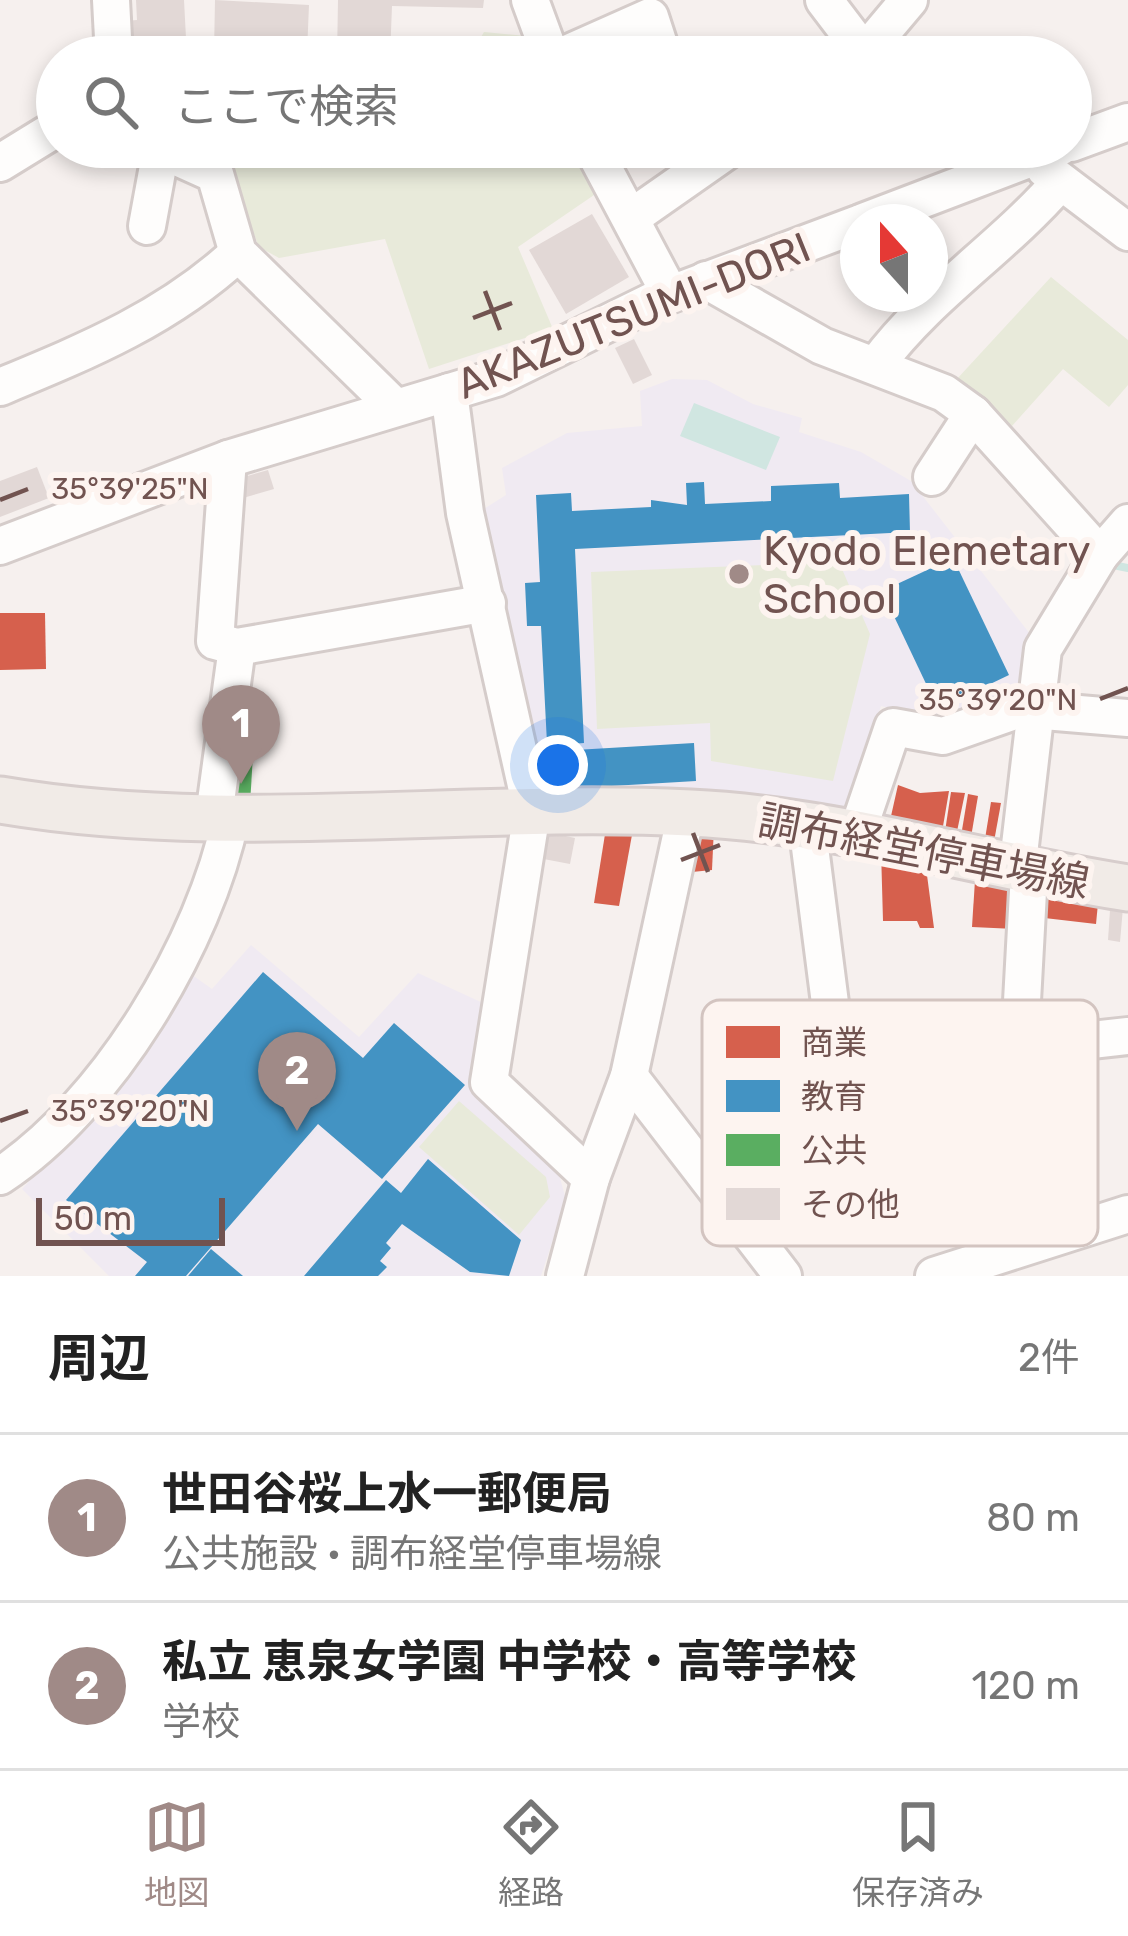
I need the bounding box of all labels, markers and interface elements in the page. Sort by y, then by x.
search box [36,36,1092,168]
icon: search [78,69,144,135]
text: ここで検索 [174,80,399,133]
north arrow [840,204,948,312]
street label: AKAZUTSUMI-DORI [449,222,817,410]
text: 35°39'25"N [51,471,209,507]
place label: Kyodo Elemetary School [763,526,1091,624]
marker: Kyodo Elemetary School [726,561,752,587]
text: 35°39'20"N [919,682,1077,718]
pin: 1 [202,685,280,784]
your location [528,735,588,795]
street label: 調布経堂停車場線 [754,795,1094,909]
legend [702,1000,1098,1246]
text: 商業 [801,1023,867,1062]
pin: 2 [258,1032,336,1131]
text: 教育 [801,1077,867,1116]
text: 35°39'20"N [51,1093,209,1129]
text: 公共 [801,1131,867,1170]
text: その他 [801,1185,900,1224]
scale bar [36,1192,225,1245]
text: 50 m [54,1199,132,1238]
text: 周辺 [48,1328,150,1389]
text: 2件 [1018,1335,1080,1381]
text: 世田谷桜上水一郵便局 [162,1467,612,1520]
text: 1 [77,1495,97,1541]
text: 80 m [986,1495,1080,1541]
text: 公共施設 · 調布経堂停車場線 [162,1531,662,1577]
text: 私立 恵泉女学園 中学校・高等学校 [162,1635,856,1688]
text: 2 [74,1663,100,1709]
text: 120 m [971,1663,1080,1709]
text: 学校 [162,1699,240,1745]
tab: 地図 [144,1794,210,1914]
tab: 経路 [498,1794,564,1914]
tab: 保存済み [852,1794,984,1914]

